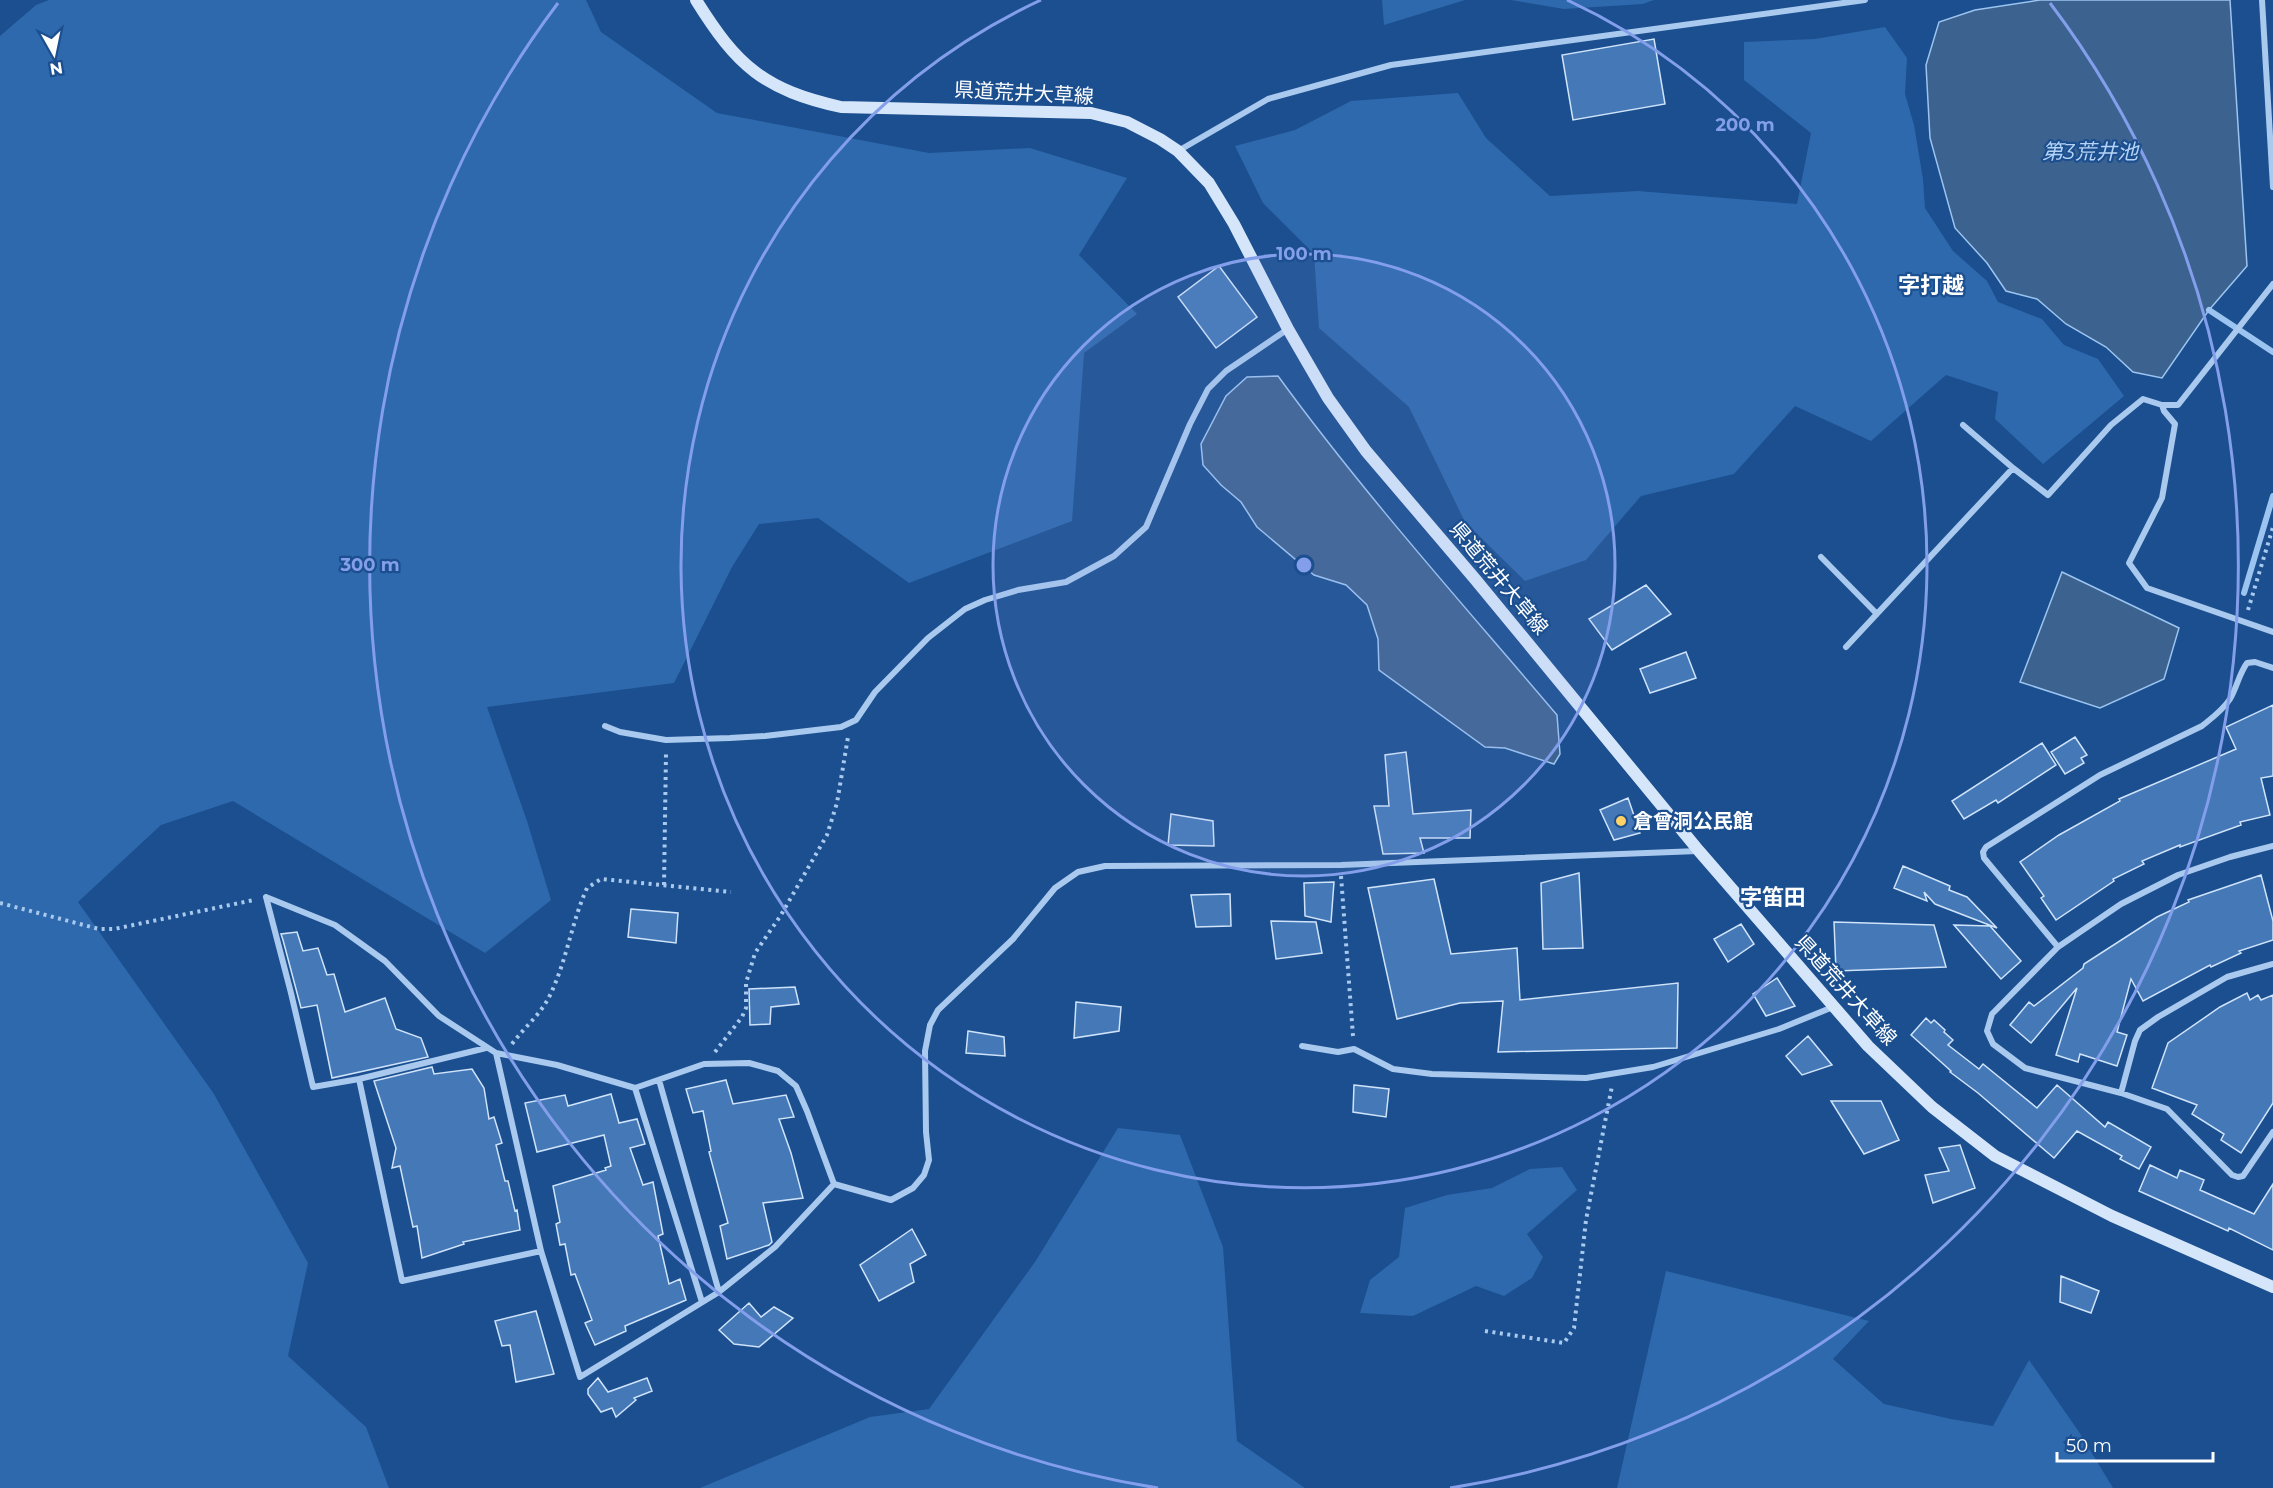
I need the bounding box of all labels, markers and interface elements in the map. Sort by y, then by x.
north arrow [24,24,84,84]
text: N [48,58,64,79]
street label: 県道荒井大草線 [953,77,1095,109]
text: 200 m [1715,114,1775,136]
water label: 第3荒井池 [2042,139,2140,164]
text: 100 m [1276,243,1332,265]
district label: 字打越 [1898,272,1964,299]
street label: 県道荒井大草線 [1445,517,1553,639]
text: 300 m [339,554,400,576]
centre of rings [1294,555,1314,575]
place label: 倉曾洞公民館 [1633,809,1753,833]
marker: 倉曾洞公民館 [1614,814,1628,828]
district label: 字笛田 [1740,884,1806,911]
street label: 県道荒井大草線 [1790,930,1902,1050]
scale bar [2057,1425,2213,1463]
text: 50 m [2066,1435,2112,1457]

